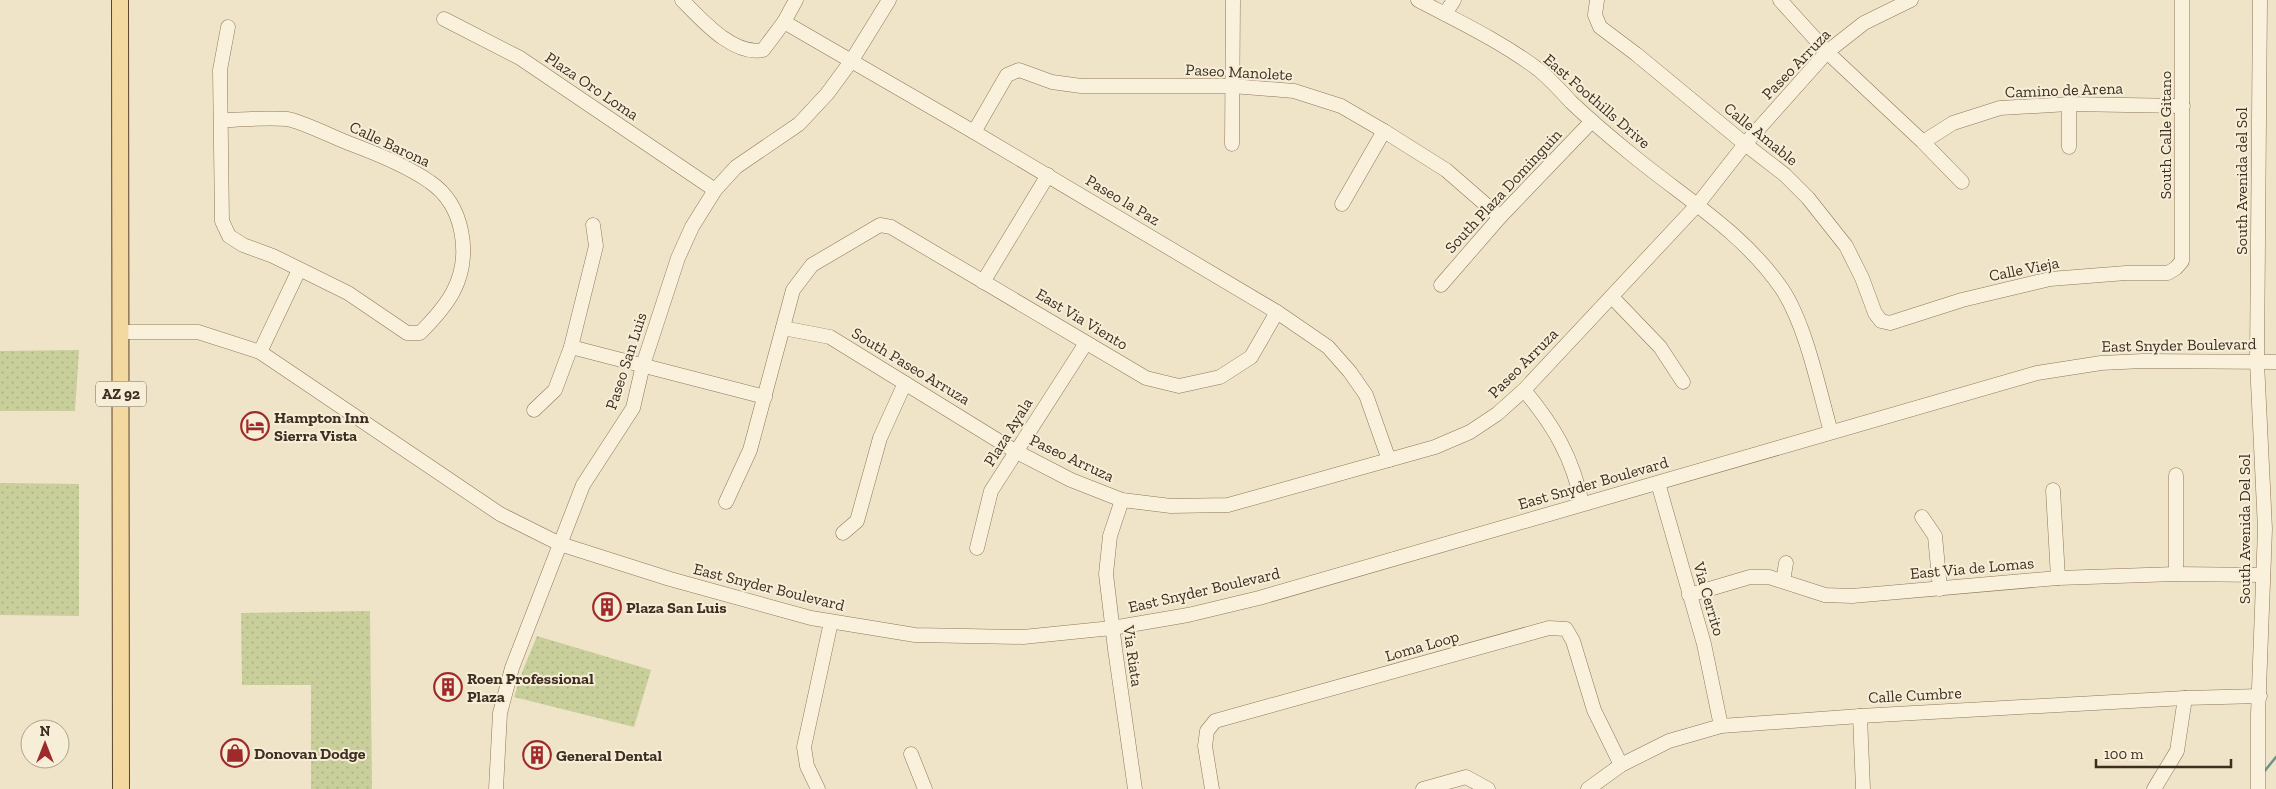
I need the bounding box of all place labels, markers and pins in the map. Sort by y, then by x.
place label: Hampton Inn Sierra Vista [274,408,370,445]
hotel icon: Hampton Inn Sierra Vista [240,411,270,441]
building icon: Plaza San Luis [592,592,622,622]
place label: Plaza San Luis [626,598,727,617]
place label: Roen Professional Plaza [467,669,594,706]
building icon: Roen Professional Plaza [433,672,463,702]
shop icon: Donovan Dodge [220,738,250,768]
building icon: General Dental [522,740,552,770]
place label: Donovan Dodge [254,744,366,763]
place label: General Dental [556,746,662,765]

